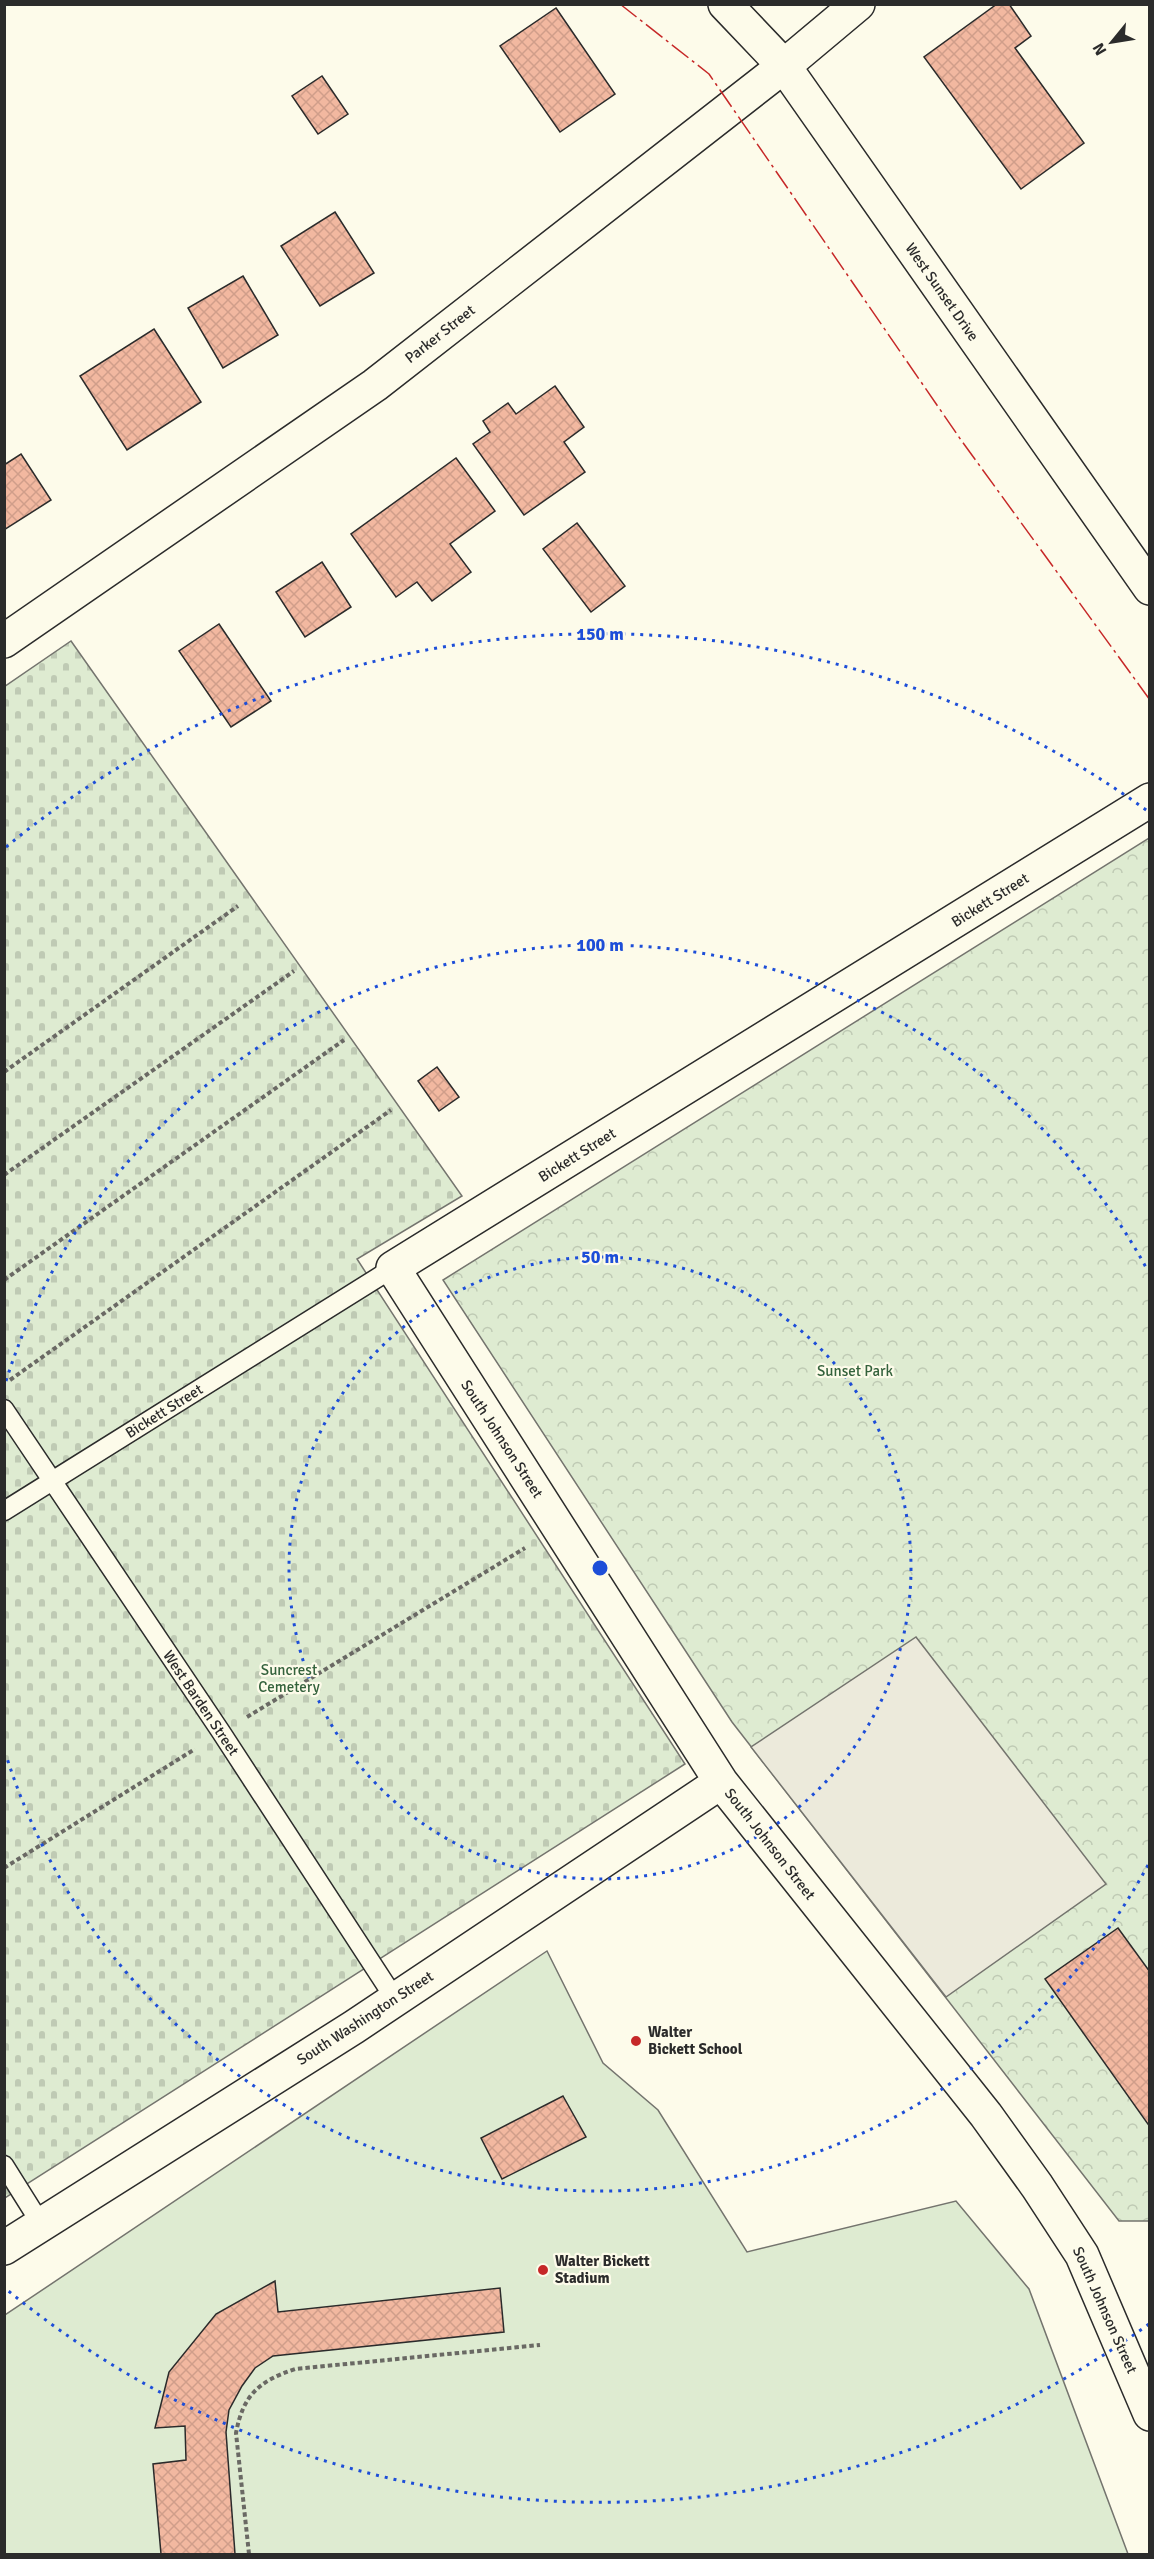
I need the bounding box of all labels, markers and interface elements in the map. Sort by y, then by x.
north arrow [1082,12,1142,72]
text: N [1088,39,1111,59]
street label: West Sunset Drive [901,239,983,345]
street label: Parker Street [401,301,479,367]
text: 150 m [576,623,624,645]
street label: Bickett Street [948,869,1032,931]
text: 100 m [576,934,624,956]
street label: Bickett Street [535,1124,619,1186]
text: 50 m [581,1246,619,1268]
park label: Sunset Park [817,1362,894,1380]
street label: South Johnson Street [457,1377,547,1501]
street label: Bickett Street [122,1380,206,1442]
centre of rings [590,1558,610,1578]
street label: West Barden Street [159,1647,243,1759]
park label: Suncrest Cemetery [258,1661,320,1696]
street label: South Johnson Street [721,1785,819,1903]
street label: South Washington Street [293,1967,437,2069]
place label: Walter Bickett School [648,2023,743,2058]
marker: Walter Bickett School [629,2034,643,2048]
street label: South Johnson Street [1069,2244,1141,2376]
place label: Walter Bickett Stadium [555,2252,650,2287]
marker: Walter Bickett Stadium [536,2263,550,2277]

